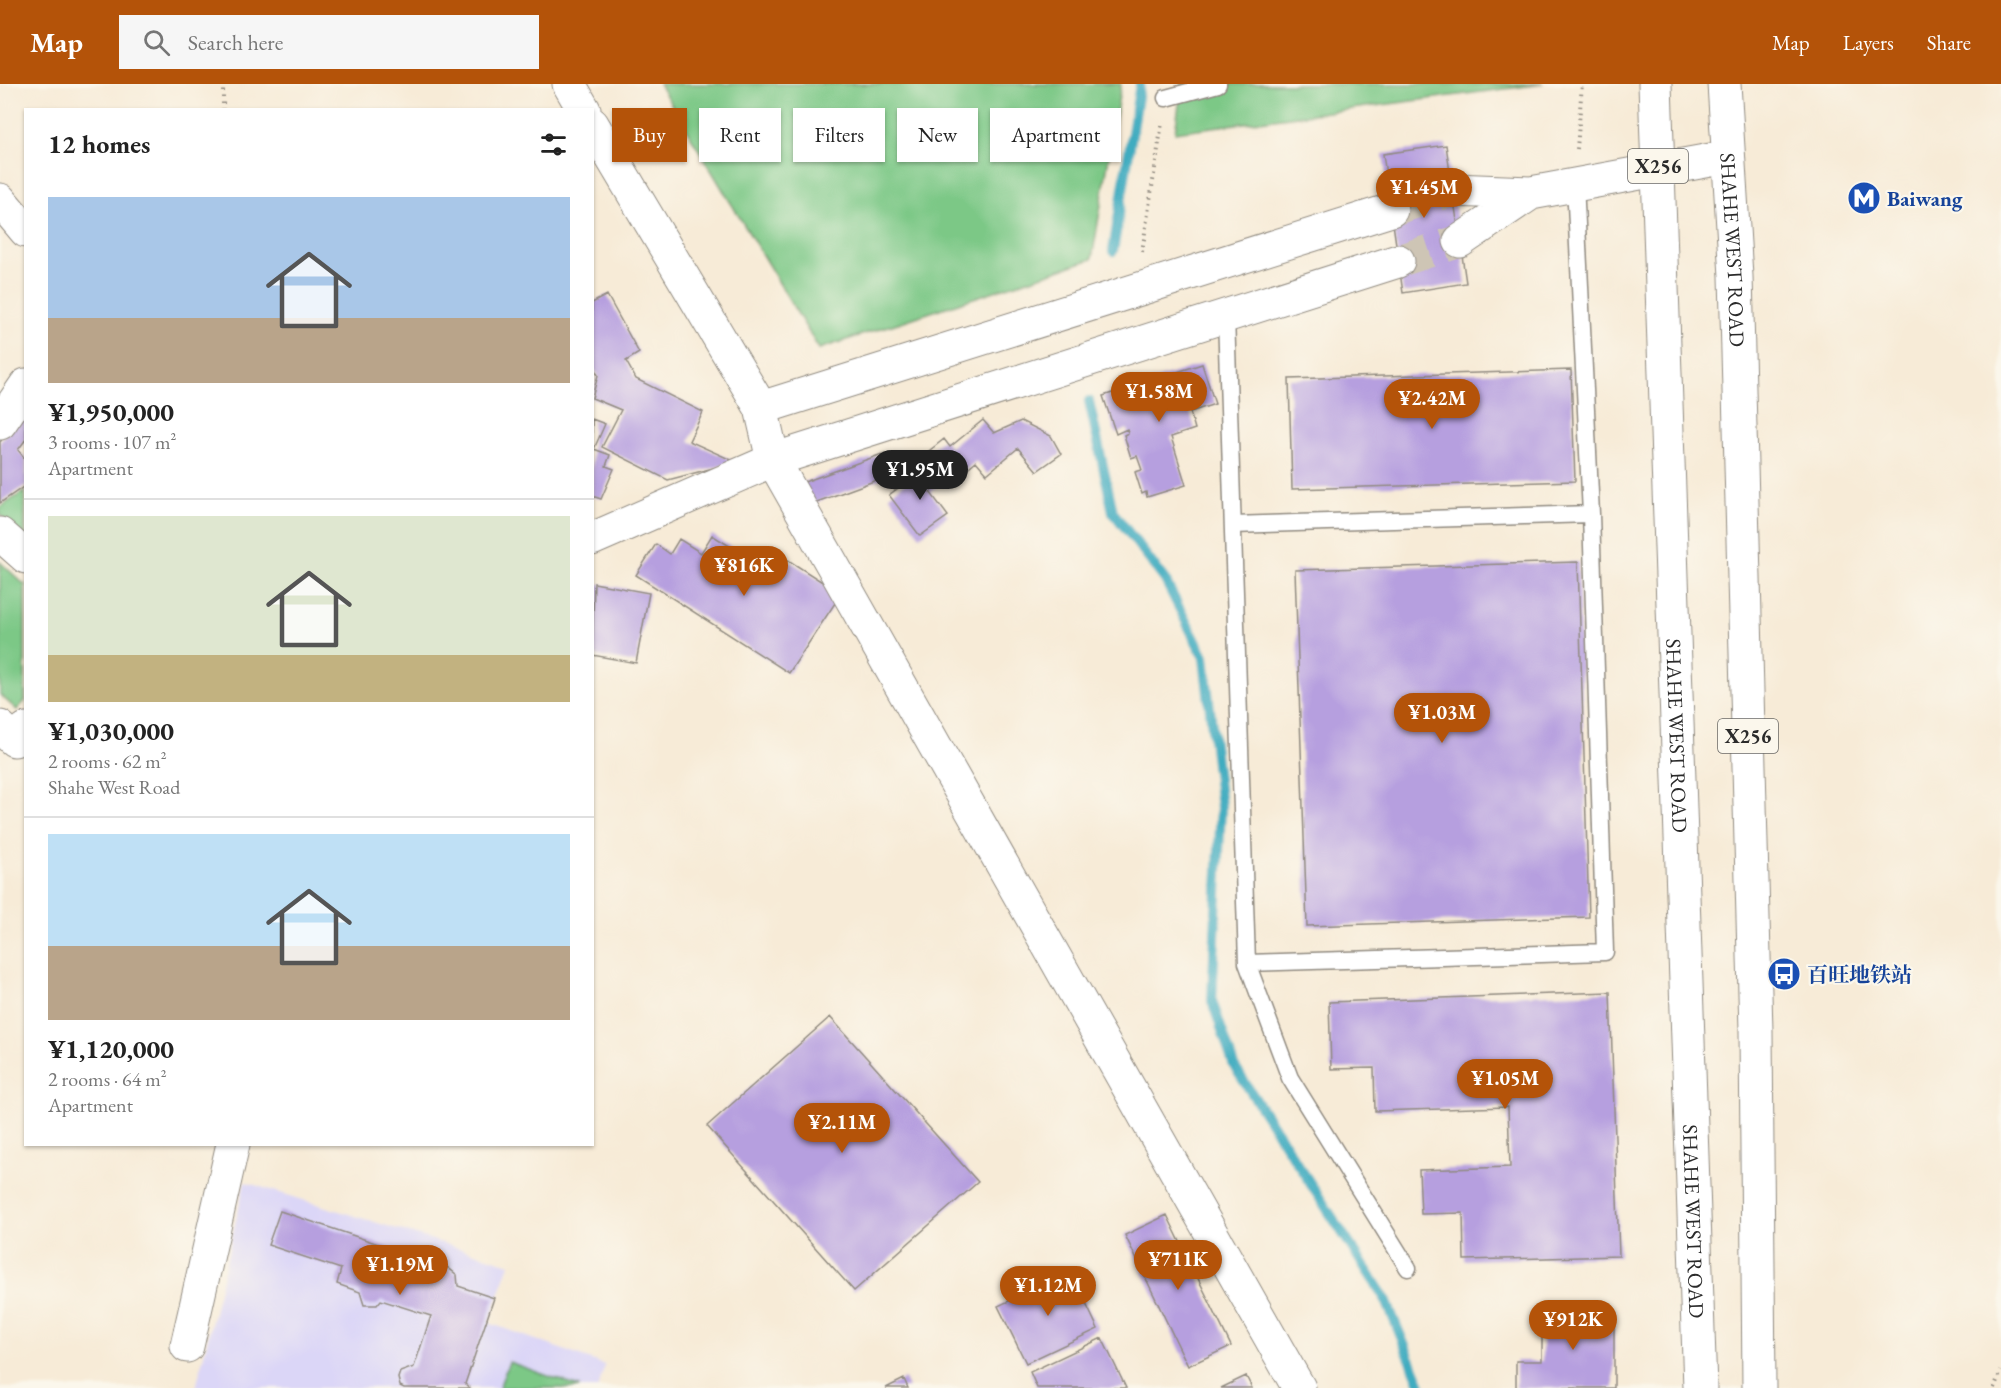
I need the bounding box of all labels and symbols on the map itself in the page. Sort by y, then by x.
road number: X256 [1628,149,1688,183]
street label: SHAHE WEST ROAD [1715,152,1751,347]
pin: ¥1.45M [1375,168,1473,219]
metro station icon: Baiwang [1846,180,1882,216]
place label: Baiwang [1887,185,1963,212]
pin: ¥1.58M [1110,372,1208,423]
pin: ¥2.42M [1383,379,1481,430]
pin: ¥1.95M [871,450,969,501]
pin: ¥816K [702,546,786,597]
street label: SHAHE WEST ROAD [1661,638,1694,833]
pin: ¥1.03M [1393,693,1491,744]
road number: X256 [1718,719,1778,753]
bus stop icon: 百旺地铁站 [1766,956,1802,992]
place label: 百旺地铁站 [1807,961,1912,988]
pin: ¥1.05M [1456,1059,1554,1110]
pin: ¥2.11M [793,1103,891,1154]
street label: SHAHE WEST ROAD [1677,1124,1711,1319]
pin: ¥711K [1136,1240,1220,1291]
pin: ¥1.19M [351,1245,449,1296]
pin: ¥1.12M [999,1266,1097,1317]
pin: ¥912K [1531,1300,1615,1351]

